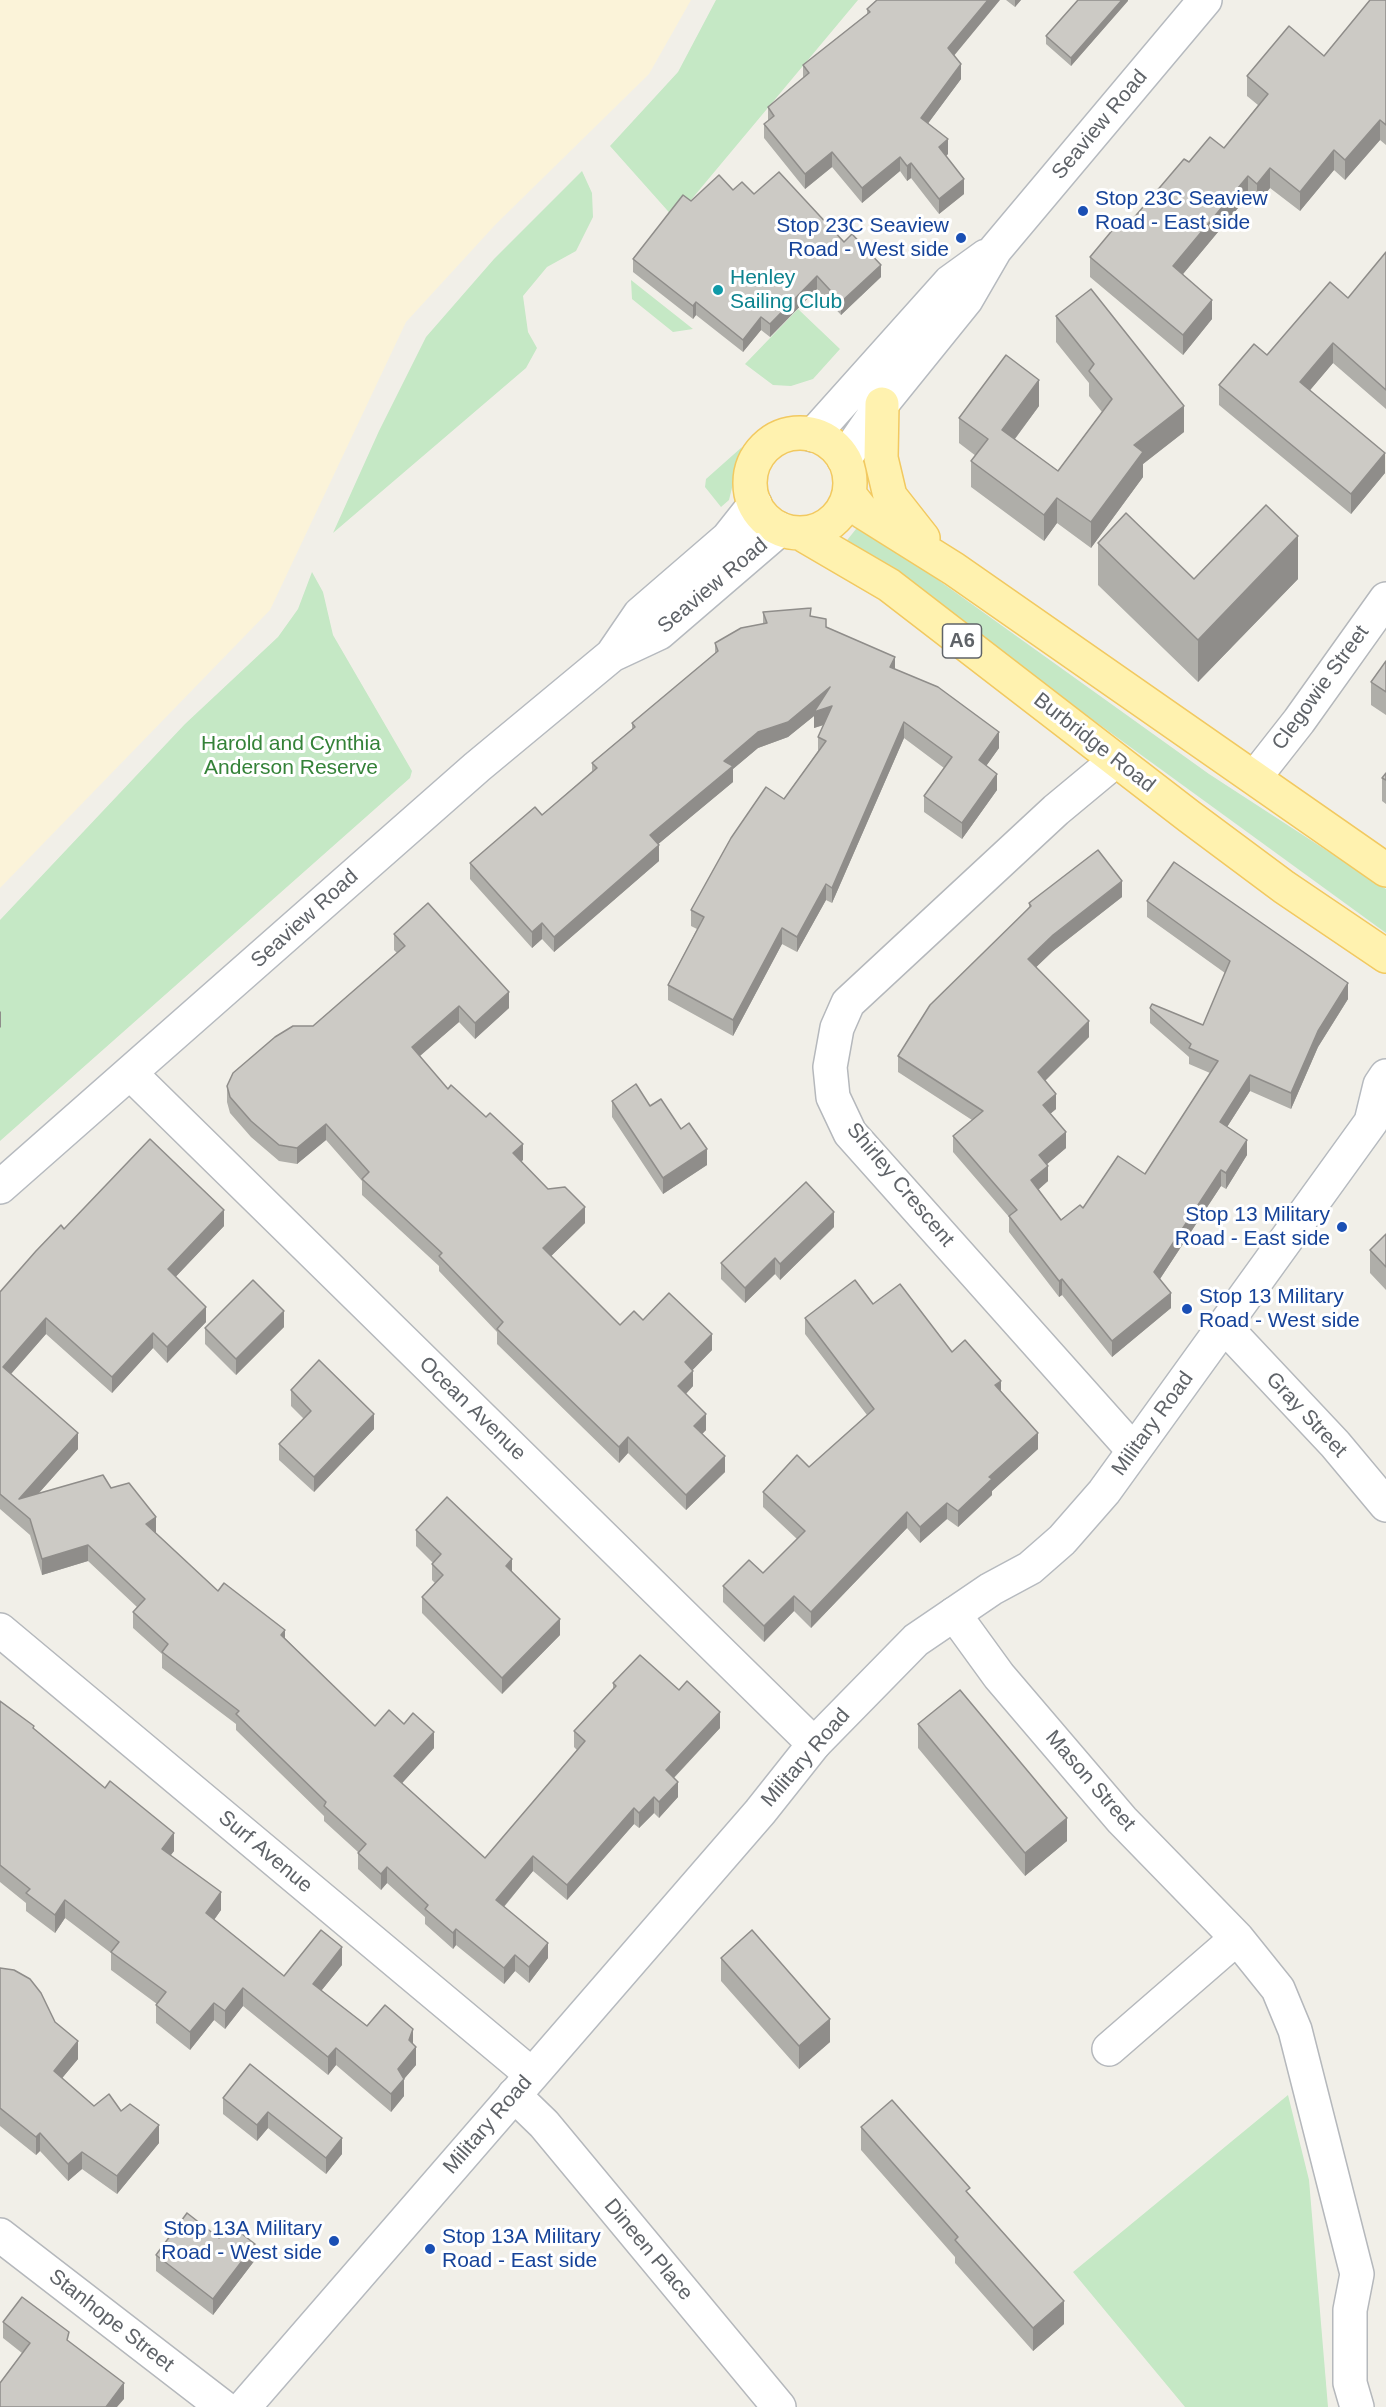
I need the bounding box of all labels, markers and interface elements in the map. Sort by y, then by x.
street label: Seaview Road [1047,65,1153,185]
place label: Stop 23C Seaview Road - East side [1095,186,1268,236]
marker: Stop 23C Seaview Road - East side [1076,204,1090,218]
place label: Stop 23C Seaview Road - West side [776,213,949,263]
marker: Stop 23C Seaview Road - West side [954,231,968,245]
place label: Henley Sailing Club [730,265,842,315]
marker: Henley Sailing Club [711,283,725,297]
street label: Seaview Road [653,533,773,639]
street label: Clegowie Street [1267,621,1375,755]
road number: A6 [942,624,982,658]
street label: Burbridge Road [1028,688,1160,798]
park label: Harold and Cynthia Anderson Reserve [201,731,381,781]
street label: Seaview Road [246,864,364,974]
street label: Shirley Crescent [841,1118,959,1252]
place label: Stop 13 Military Road - East side [1175,1202,1330,1252]
marker: Stop 13 Military Road - East side [1335,1220,1349,1234]
place label: Stop 13 Military Road - West side [1199,1284,1360,1334]
marker: Stop 13 Military Road - West side [1180,1302,1194,1316]
street label: Ocean Avenue [413,1352,531,1466]
street label: Military Road [1107,1367,1199,1481]
street label: Gray Street [1260,1367,1352,1463]
street label: Military Road [756,1703,856,1813]
street label: Mason Street [1040,1726,1140,1836]
street label: Surf Avenue [213,1805,317,1899]
street label: Military Road [438,2070,538,2180]
street label: Dineen Place [598,2194,698,2306]
place label: Stop 13A Military Road - West side [161,2216,322,2266]
place label: Stop 13A Military Road - East side [442,2224,601,2274]
marker: Stop 13A Military Road - West side [327,2234,341,2248]
marker: Stop 13A Military Road - East side [423,2242,437,2256]
street label: Stanhope Street [43,2264,179,2378]

